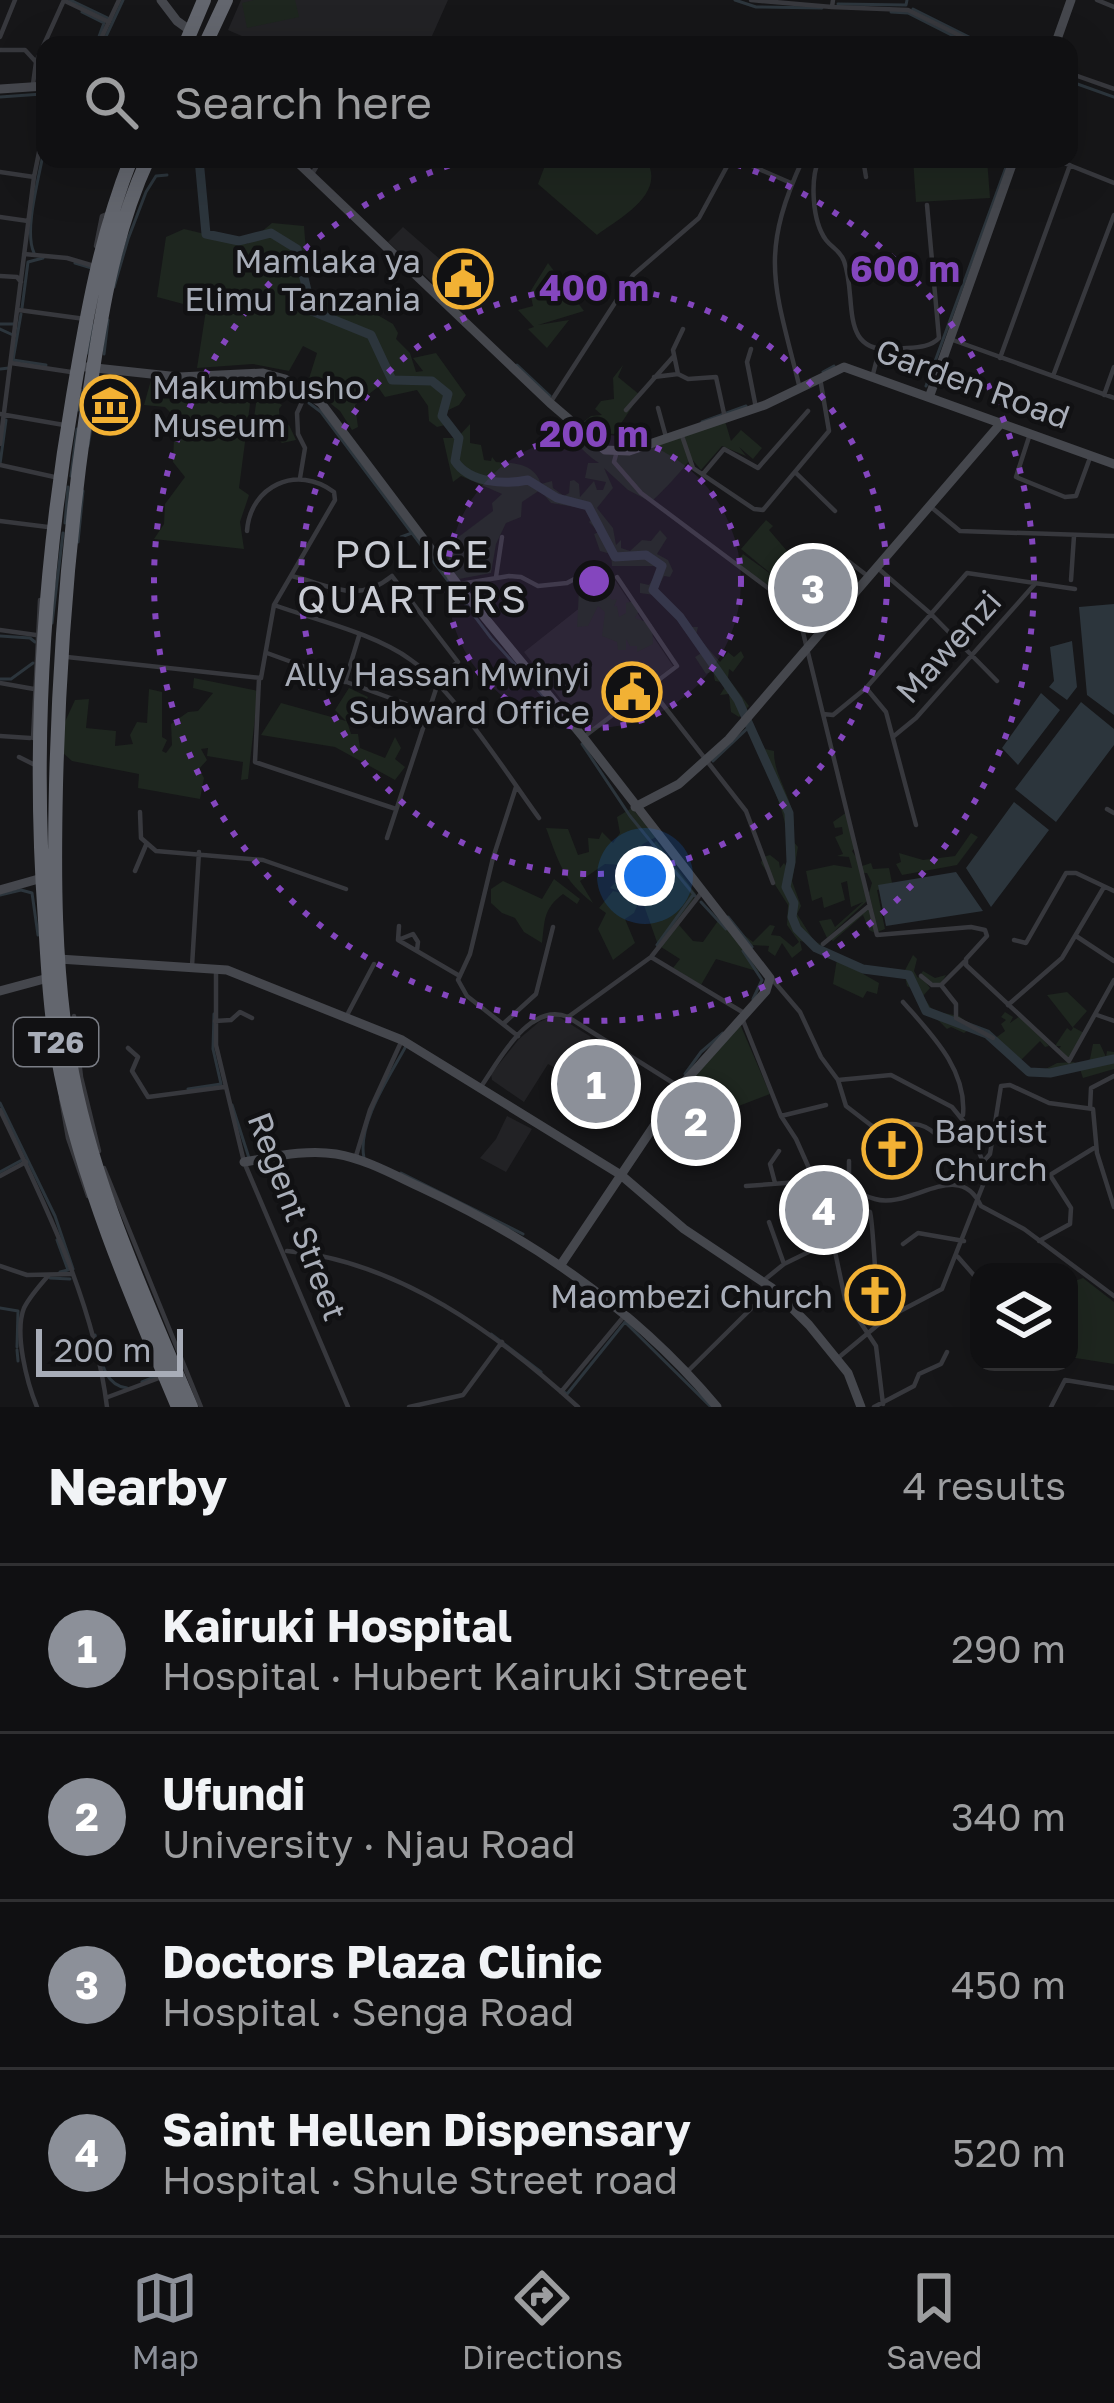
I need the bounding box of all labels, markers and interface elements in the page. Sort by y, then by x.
search box [36,36,1078,168]
icon: search [78,69,144,135]
text: Search here [174,75,432,129]
place label: Mamlaka ya Elimu Tanzania [184,241,421,318]
text: 600 m [850,247,960,290]
public building icon: Mamlaka ya Elimu Tanzania [432,248,494,310]
text: 400 m [539,266,649,309]
street label: Garden Road [871,330,1075,436]
place label: Makumbusho Museum [152,367,365,444]
museum icon: Makumbusho Museum [79,374,141,436]
text: 200 m [539,412,649,455]
district label: POLICE QUARTERS [297,530,529,622]
pin: 3 [774,543,852,633]
centre of rings [573,560,615,602]
street label: Mawenzi [887,582,1009,710]
place label: Ally Hassan Mwinyi Subward Office [285,654,590,731]
public building icon: Ally Hassan Mwinyi Subward Office [601,661,663,723]
your location [615,846,675,906]
road number: T26 [14,1018,98,1066]
pin: 1 [557,1039,635,1129]
pin: 2 [657,1076,735,1166]
street label: Regent Street [240,1106,356,1326]
place label: Baptist Church [934,1111,1048,1188]
church icon: Baptist Church [861,1118,923,1180]
pin: 4 [785,1165,863,1255]
map controls [970,1263,1078,1371]
button: layers [970,1263,1078,1371]
church icon: Maombezi Church [844,1264,906,1326]
place label: Maombezi Church [550,1276,833,1315]
scale bar [36,1323,183,1376]
text: 200 m [54,1330,152,1369]
text: Nearby [48,1455,227,1516]
text: 4 results [903,1462,1066,1509]
text: Kairuki Hospital [162,1598,512,1652]
text: 1 [77,1625,97,1672]
text: 290 m [951,1625,1066,1672]
text: Hospital · Hubert Kairuki Street [162,1652,748,1699]
text: Ufundi [162,1766,305,1820]
text: 2 [75,1793,99,1840]
text: 340 m [951,1793,1066,1840]
text: University · Njau Road [162,1820,575,1867]
text: Doctors Plaza Clinic [162,1934,602,1988]
text: 3 [75,1961,99,2008]
text: 450 m [951,1961,1066,2008]
text: Hospital · Senga Road [162,1988,574,2035]
text: Saint Hellen Dispensary [162,2102,691,2156]
text: 4 [75,2129,99,2176]
text: 520 m [952,2129,1066,2176]
text: Hospital · Shule Street road [162,2156,678,2203]
tab: Map [132,2265,199,2376]
tab: Directions [462,2265,623,2376]
tab: Saved [886,2265,982,2376]

